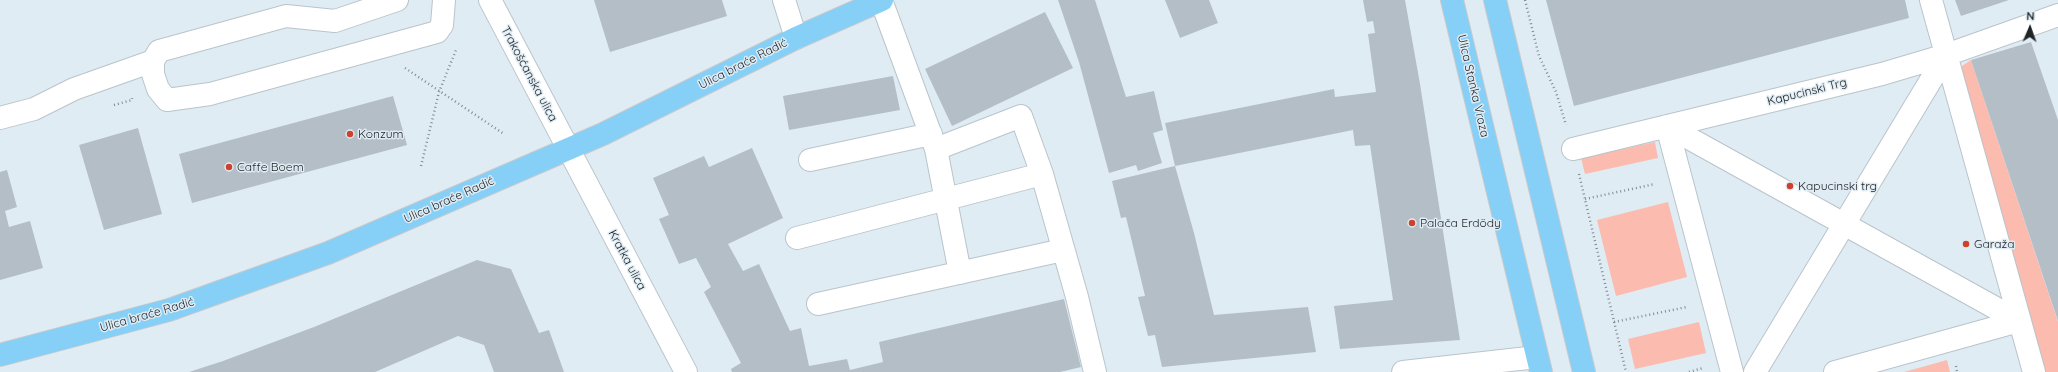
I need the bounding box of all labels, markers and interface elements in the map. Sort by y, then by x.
north arrow [2010,8,2050,48]
text: N [2026,9,2035,23]
street label: Trakošćanska ulica [498,24,560,124]
street label: Ulica Stanka Vraza [1454,33,1492,139]
street label: Ulica braće Radić [696,35,790,93]
street label: Kapucinski Trg [1766,75,1848,109]
place label: Konzum [358,127,404,141]
marker: Konzum [345,129,355,139]
place label: Caffe Boem [237,160,304,174]
marker: Caffe Boem [224,162,234,172]
street label: Ulica braće Radić [402,174,496,226]
place label: Kapucinski trg [1798,179,1877,193]
marker: Kapucinski trg [1785,181,1795,191]
place label: Palača Erdödy [1420,216,1501,230]
marker: Palača Erdödy [1407,218,1417,228]
street label: Kratka ulica [605,227,649,293]
place label: Garaža [1974,237,2015,251]
marker: Garaža [1961,239,1971,249]
street label: Ulica braće Radić [98,295,196,335]

